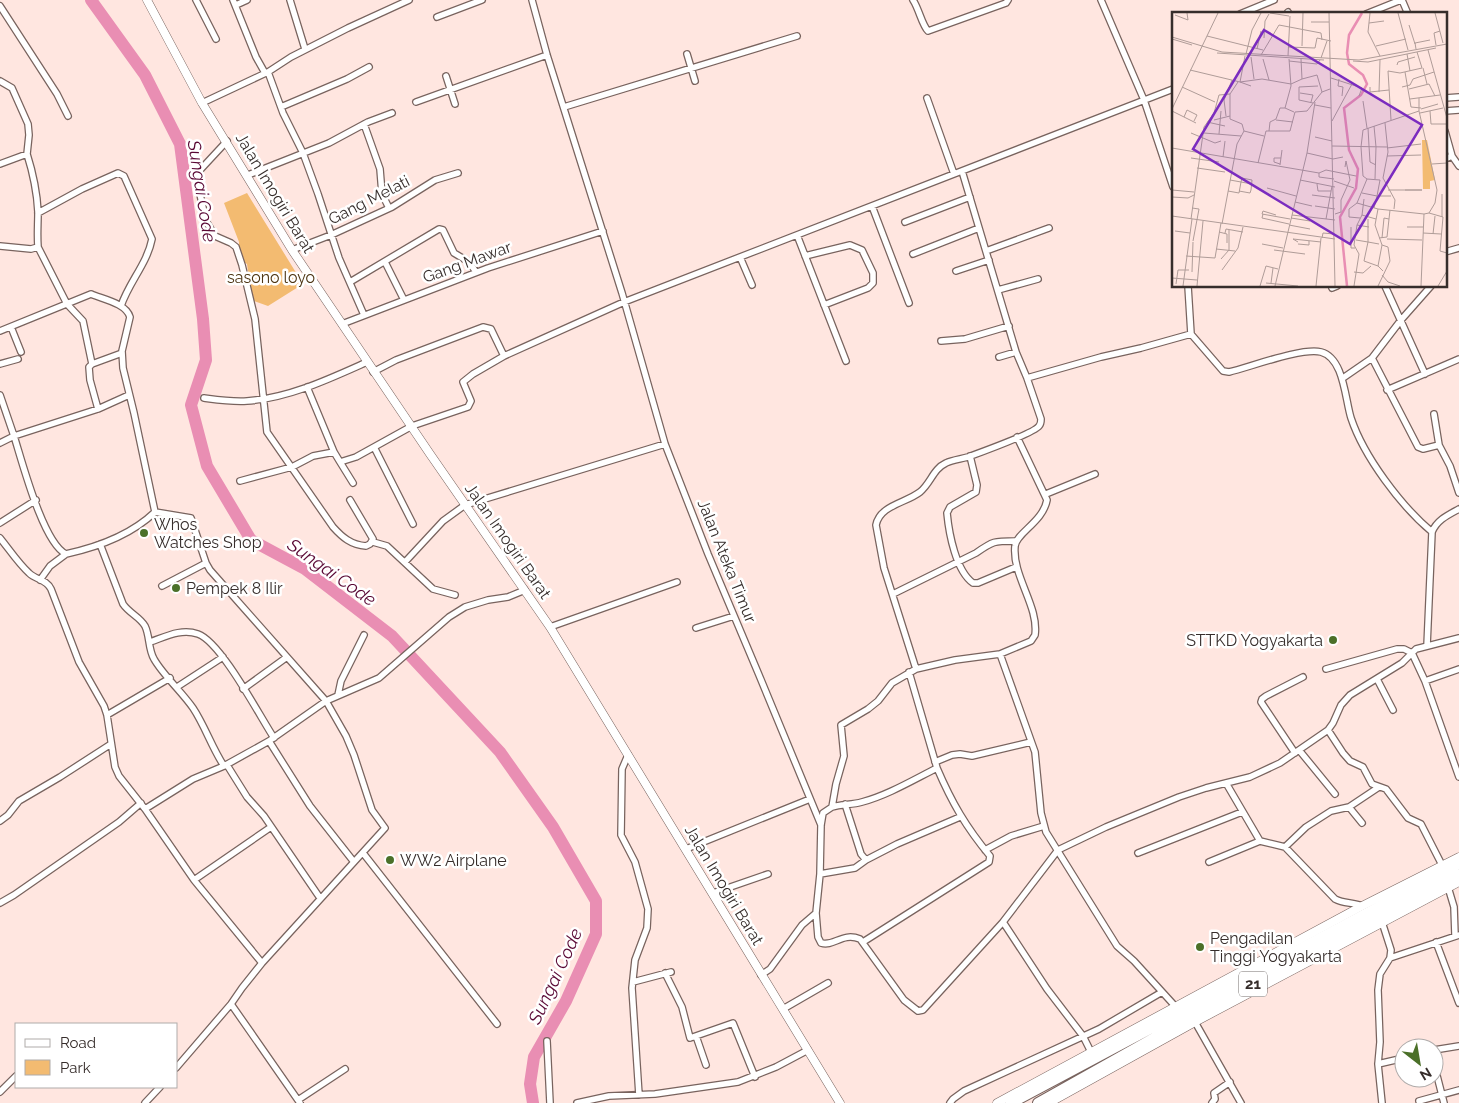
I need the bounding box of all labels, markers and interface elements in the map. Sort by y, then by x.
inset map [1172,12,1446,288]
street label: Jalan Imogiri Barat [232,130,319,257]
water label: Sungai Code [183,137,220,244]
street label: Gang Melati [325,171,413,229]
street label: Gang Mawar [420,237,514,287]
park label: sasono loyo [227,268,315,287]
street label: Jalan Imogiri Barat [461,480,555,603]
street label: Jalan Ateka Timur [694,497,761,626]
place label: Whos Watches Shop [154,515,262,552]
marker: Whos Watches Shop [138,527,150,539]
water label: Sungai Code [283,533,381,610]
place label: Pempek 8 Ilir [186,579,283,598]
marker: Pempek 8 Ilir [170,582,182,594]
place label: STTKD Yogyakarta [1186,631,1323,650]
marker: STTKD Yogyakarta [1327,634,1339,646]
street label: Jalan Imogiri Barat [681,822,768,949]
place label: WW2 Airplane [400,851,507,870]
marker: WW2 Airplane [384,854,396,866]
water label: Sungai Code [523,925,586,1028]
place label: Pengadilan Tinggi Yogyakarta [1210,929,1342,966]
marker: Pengadilan Tinggi Yogyakarta [1194,941,1206,953]
road number: 21 [1239,972,1267,996]
legend [15,1023,178,1088]
text: Road [60,1034,96,1052]
north arrow [1394,1038,1444,1088]
text: Park [60,1059,91,1077]
text: N [1417,1065,1434,1084]

